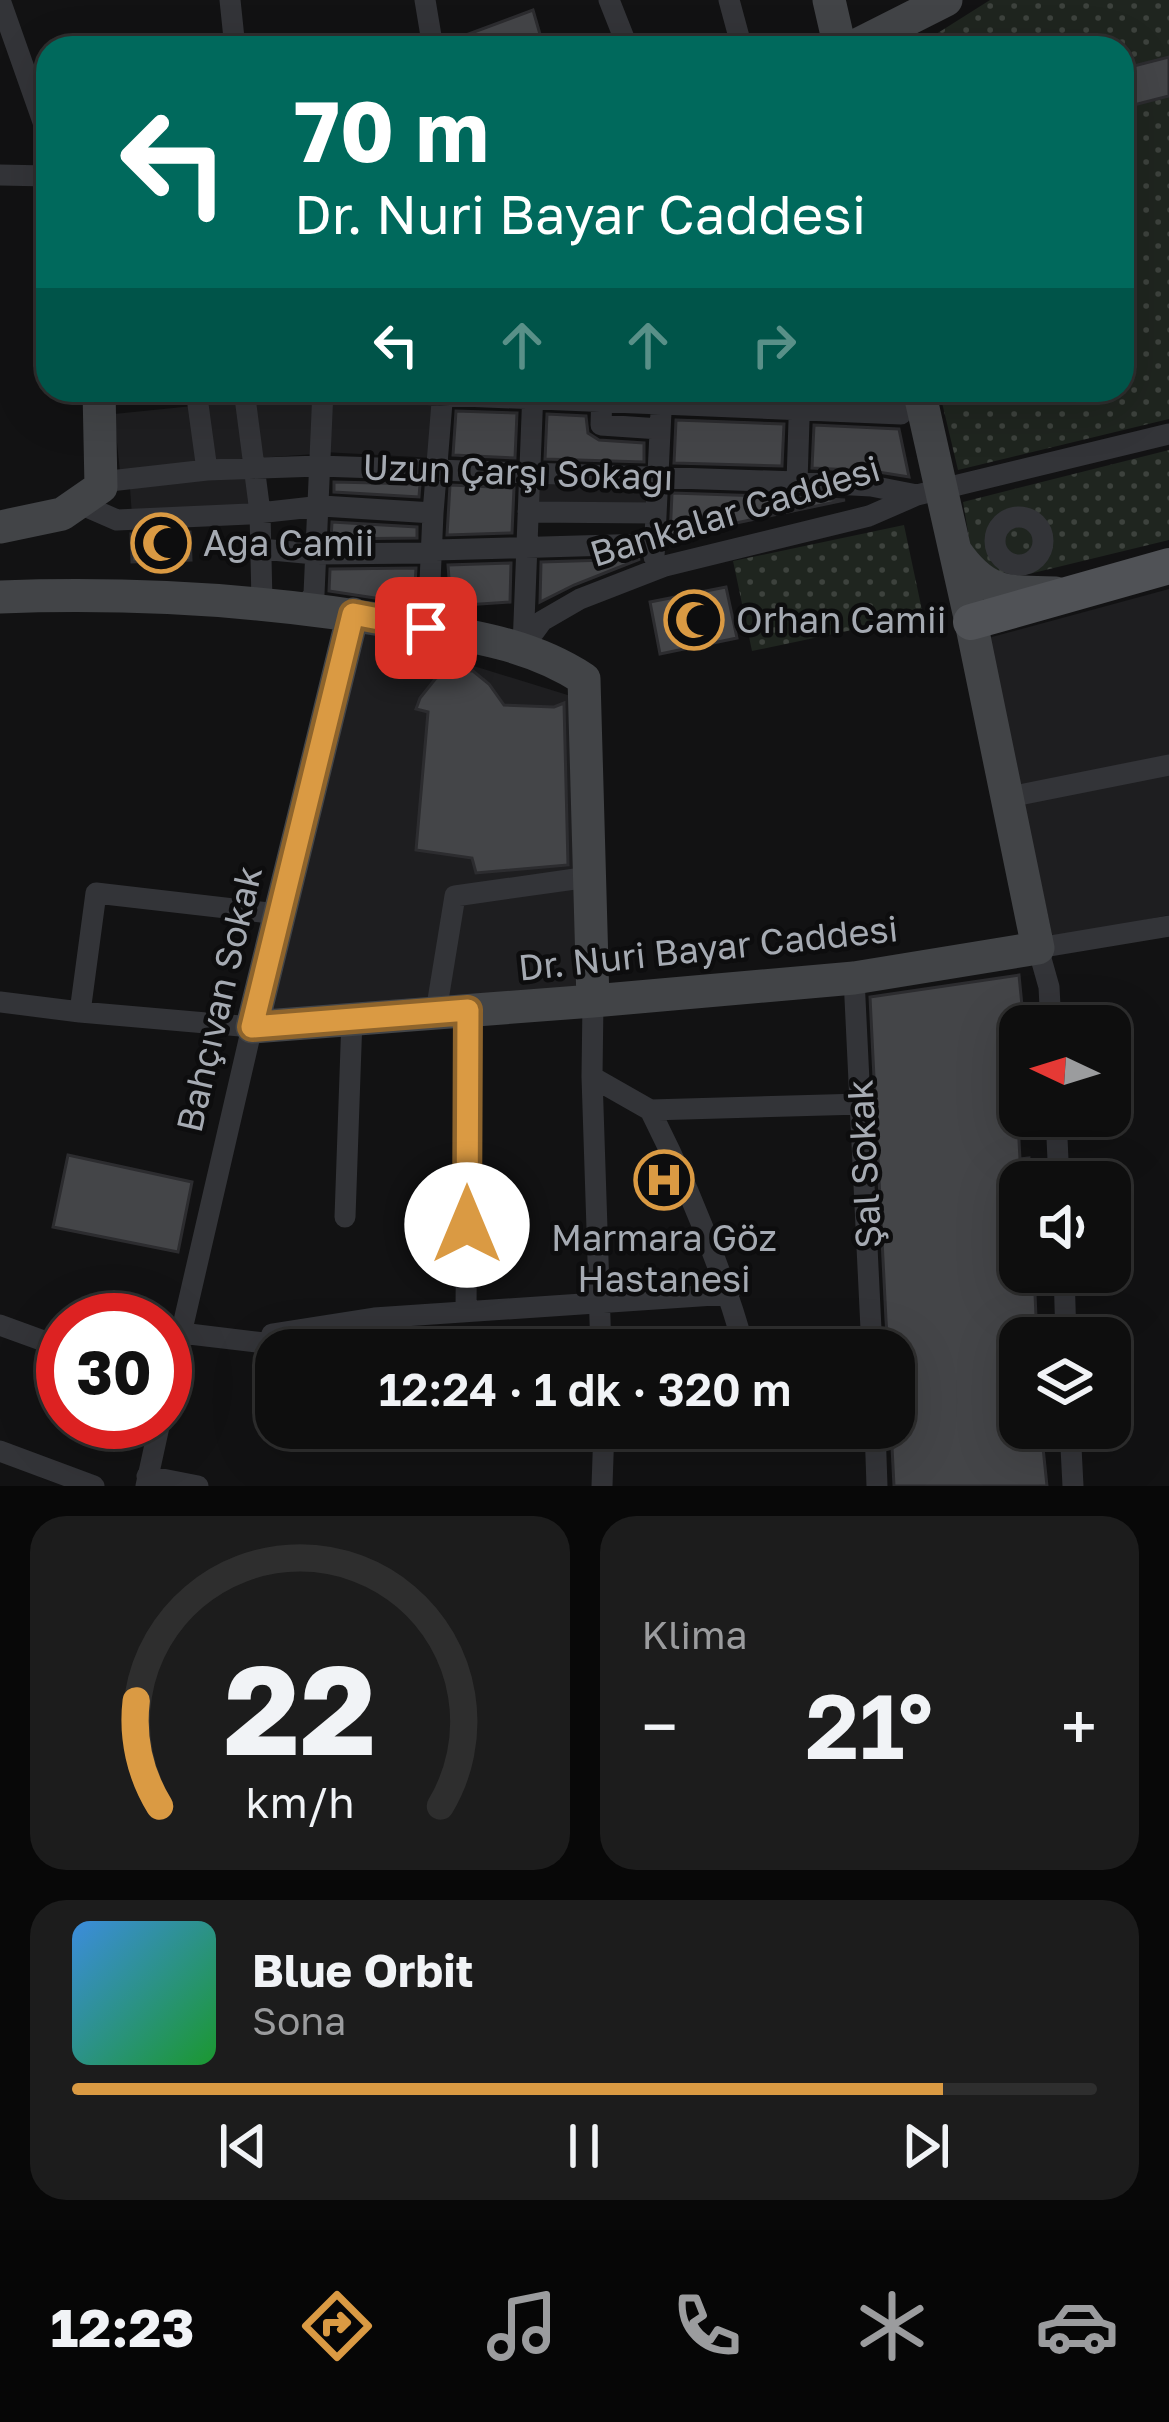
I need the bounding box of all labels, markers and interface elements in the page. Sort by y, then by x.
text: 70 m [294,80,489,180]
icon: left [96,84,252,240]
text: Dr. Nuri Bayar Caddesi [294,181,866,246]
icon: left [363,312,429,378]
icon: ahead [489,312,555,378]
icon: ahead [615,312,681,378]
icon: right [741,312,807,378]
street label: Uzun Çarşı Sokağı [362,445,674,498]
street label: Bankalar Caddesi [585,446,885,575]
mosque icon: Ağa Camii [130,512,192,574]
place label: Ağa Camii [203,521,374,564]
pin [375,577,477,679]
mosque icon: Orhan Camii [663,589,725,651]
icon: arrive [393,595,459,661]
place label: Orhan Camii [736,598,946,641]
street label: Bahçıvan Sokak [167,862,270,1136]
street label: Dr. Nuri Bayar Caddesi [516,906,900,989]
north arrow [999,1005,1131,1137]
map controls [999,1005,1131,1449]
street label: Şal Sokak [838,1078,889,1250]
hospital icon: Marmara Göz Hastanesi [633,1149,695,1211]
button: sound [999,1161,1131,1293]
position arrow [404,1162,530,1288]
place label: Marmara Göz Hastanesi [551,1216,777,1300]
speed limit sign: 30 [36,1293,192,1449]
button: layers [999,1317,1131,1449]
text: 12:24 · 1 dk · 320 m [379,1362,791,1416]
text: Klima [642,1611,748,1658]
text: 22 [224,1633,376,1782]
text: 21° [805,1671,933,1779]
text: − [642,1686,678,1766]
text: + [1061,1686,1097,1766]
text: km/h [245,1776,354,1827]
text: Blue Orbit [252,1943,474,1997]
text: Sona [252,1997,346,2044]
icon: previous [210,2113,276,2179]
icon: pause [551,2113,617,2179]
icon: next [893,2113,959,2179]
icon: directions [295,2284,379,2368]
icon: music [480,2284,564,2368]
icon: phone [665,2284,749,2368]
icon: climate [850,2284,934,2368]
icon: car [1035,2284,1119,2368]
text: 12:23 [50,2294,194,2359]

